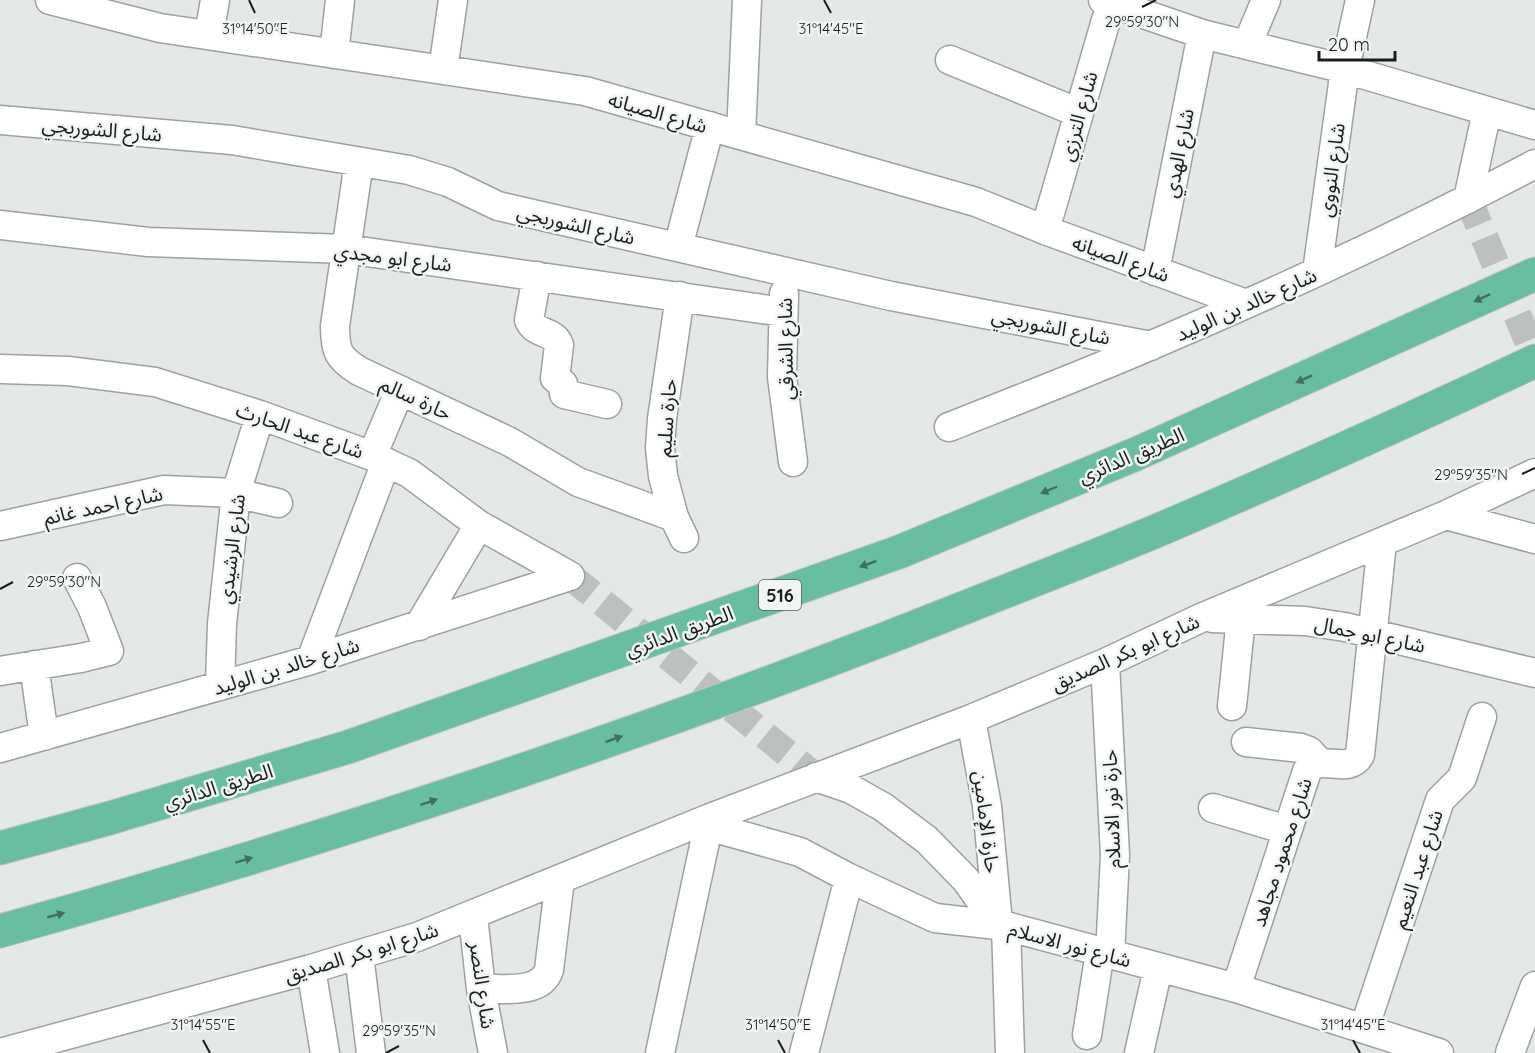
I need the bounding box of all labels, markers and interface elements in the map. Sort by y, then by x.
text: 29°59'30"N [1105,12,1179,31]
text: 31°14'50"E [222,19,288,38]
text: 31°14'45"E [799,19,863,38]
scale bar [1319,24,1396,62]
text: 20 m [1328,33,1370,56]
street label: شارع الترزي [1053,68,1106,165]
street label: شارع الصيانه [605,86,710,141]
street label: شارع الهدي [1157,106,1202,200]
street label: شارع الشوربجي [41,111,163,150]
street label: شارع النووي [1312,121,1354,219]
street label: شارع الشوربجي [514,198,637,253]
street label: شارع الصيانه [1068,229,1173,290]
street label: شارع ابو مجدي [332,237,453,280]
street label: شارع خالد بن الوليد [1172,262,1321,349]
one-way arrow [1472,293,1490,303]
street label: شارع الشرقي [772,298,802,400]
street label: شارع الشوربجي [989,302,1112,353]
street label: حارة سالم [375,371,456,428]
one-way arrow [1296,374,1313,383]
street label: حارة سليم [651,378,684,458]
street label: شارع عبد الحارث [232,397,367,466]
street label: الطريق الدائري [1074,421,1189,492]
text: 29°59'35"N [1434,465,1508,484]
street label: شارع احمد غانم [41,480,165,533]
one-way arrow [1039,485,1057,495]
street label: شارع الرشيدي [212,493,254,606]
one-way arrow [859,559,877,569]
text: 29°59'30"N [27,572,101,591]
road number: 516 [759,580,801,610]
street label: الطريق الدائري [622,600,738,665]
street label: شارع ابو بكر الصديق [1047,608,1204,699]
street label: شارع ابو جمال [1312,610,1428,661]
street label: شارع خالد بن الوليد [210,632,363,703]
one-way arrow [605,734,623,744]
street label: حارة نور الاسلام [1096,749,1129,869]
street label: الطريق الدائري [160,758,277,818]
street label: حارة الإمامين [967,769,1006,875]
street label: شارع محمود مجاهد [1245,774,1320,930]
one-way arrow [420,796,438,806]
street label: شارع عبد النعيم [1386,806,1451,932]
one-way arrow [235,855,253,865]
one-way arrow [47,910,66,920]
street label: شارع نور الاسلام [1005,916,1134,975]
street label: شارع ابو بكر الصديق [281,917,442,990]
street label: شارع النصر [461,939,502,1031]
text: 31°14'55"E [170,1015,236,1034]
text: 31°14'50"E [745,1015,811,1034]
text: 31°14'45"E [1321,1015,1385,1034]
text: 29°59'35"N [362,1021,436,1040]

